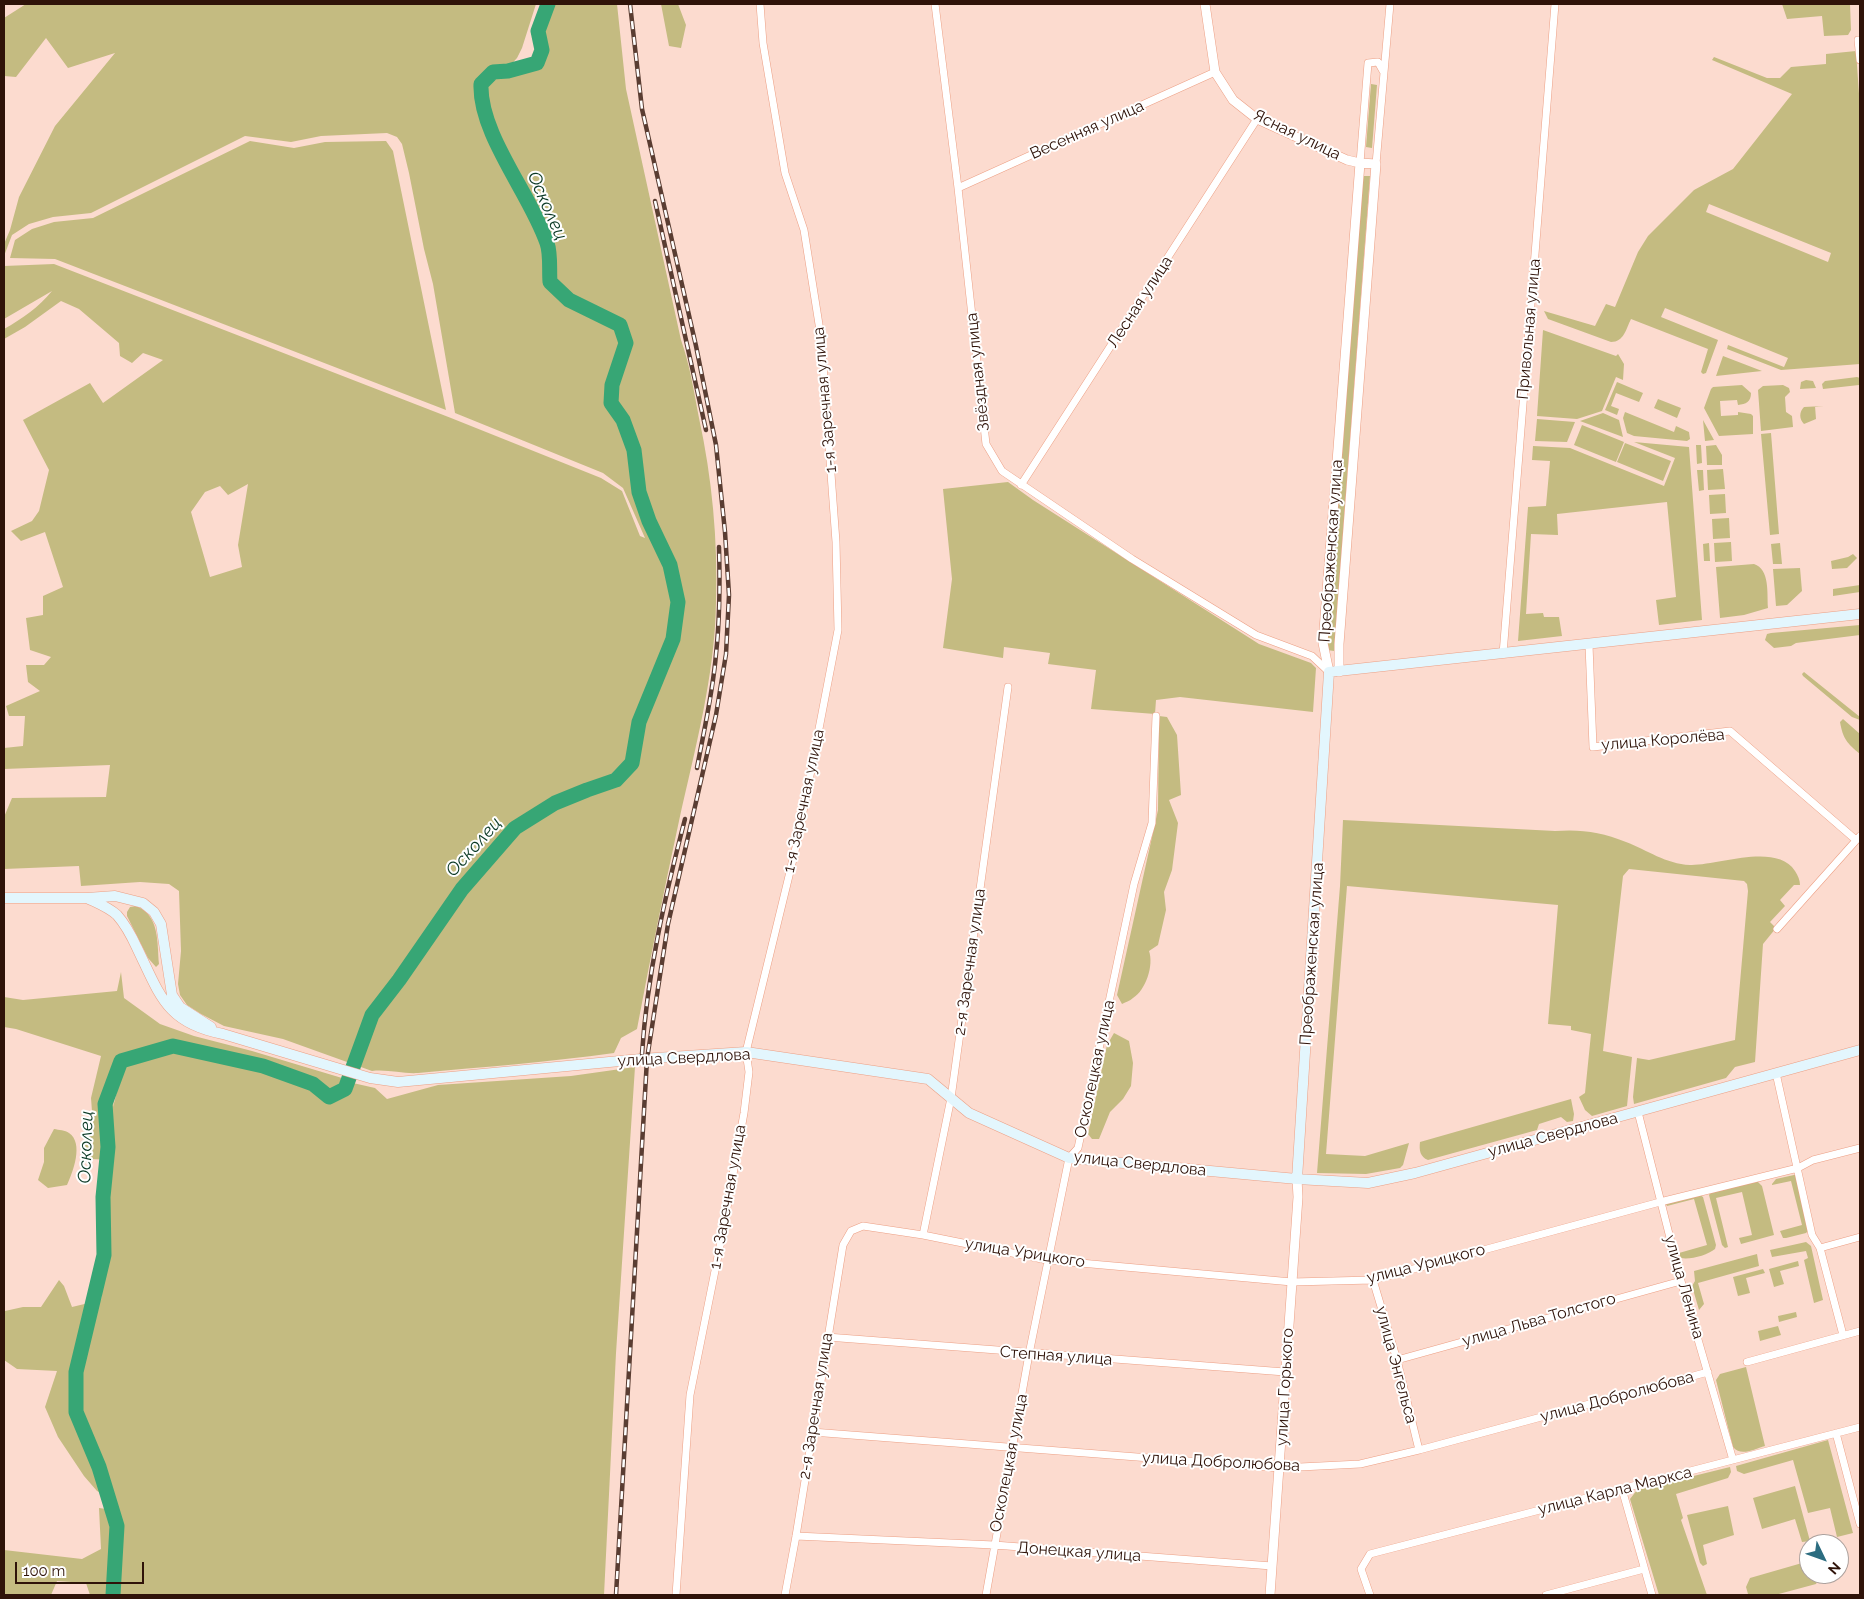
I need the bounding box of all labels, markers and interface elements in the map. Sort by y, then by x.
street label: Весенняя улица [1027,96,1147,164]
street label: Ясная улица [1250,106,1344,164]
water label: Осколец [522,168,572,244]
street label: Лесная улица [1103,253,1177,351]
street label: Привольная улица [1513,258,1545,400]
street label: Звёздная улица [962,312,994,432]
street label: 1-я Заречная улица [809,326,841,474]
street label: Преображенская улица [1315,459,1347,643]
street label: улица Королёва [1601,725,1725,755]
street label: 1-я Заречная улица [779,727,829,875]
water label: Осколец [442,813,506,881]
street label: Преображенская улица [1296,862,1328,1046]
street label: 2-я Заречная улица [950,887,990,1037]
street label: Осколецкая улица [1071,998,1119,1140]
street label: улица Свердлова [617,1045,751,1071]
street label: улица Свердлова [1486,1108,1620,1162]
water label: Осколец [74,1110,98,1184]
street label: 1-я Заречная улица [706,1123,750,1271]
street label: улица Свердлова [1073,1147,1207,1181]
street label: улица Ленина [1660,1233,1708,1341]
street label: улица Урицкого [964,1234,1086,1272]
street label: улица Урицкого [1365,1240,1487,1288]
street label: улица Льва Толстого [1460,1289,1618,1351]
street label: улица Энгельса [1371,1304,1421,1426]
street label: улица Горького [1272,1327,1298,1447]
street label: 2-я Заречная улица [795,1331,837,1481]
street label: Степная улица [999,1342,1113,1370]
street label: улица Добролюбова [1538,1367,1696,1427]
street label: Осколецкая улица [986,1392,1032,1534]
street label: улица Добролюбова [1142,1448,1300,1476]
street label: улица Карла Маркса [1536,1463,1694,1519]
north arrow [1799,1534,1849,1584]
street label: Донецкая улица [1016,1538,1142,1566]
scale bar [18,1552,146,1584]
text: N [1825,1559,1844,1578]
text: 100 m [23,1562,65,1580]

